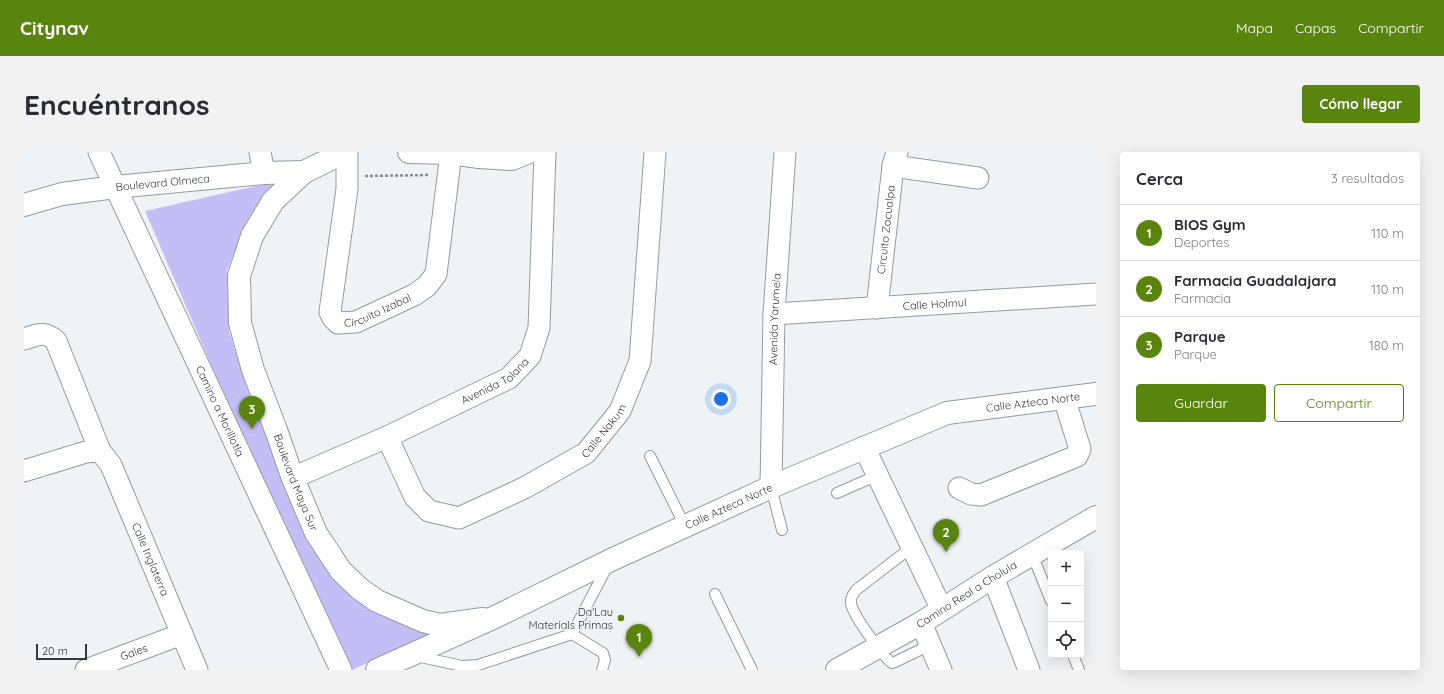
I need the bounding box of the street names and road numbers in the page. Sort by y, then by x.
street label: Boulevard Olmeca [115,171,210,194]
street label: Circuito Zacualpa [874,184,898,275]
street label: Avenida Yarumela [766,272,784,365]
street label: Circuito Izabal [344,290,413,330]
street label: Calle Holmul [902,295,967,313]
street label: Avenida Tolana [459,355,532,407]
street label: Camino a Morillotla [193,363,247,459]
street label: Calle Azteca Norte [985,389,1081,415]
street label: Calle Nakum [579,402,629,461]
street label: Boulevard Maya Sur [271,432,322,534]
street label: Calle Azteca Norte [683,480,775,532]
street label: Calle Inglaterra [129,520,172,598]
street label: Camino Real a Cholula [914,558,1019,631]
street label: Gales [118,641,149,664]

